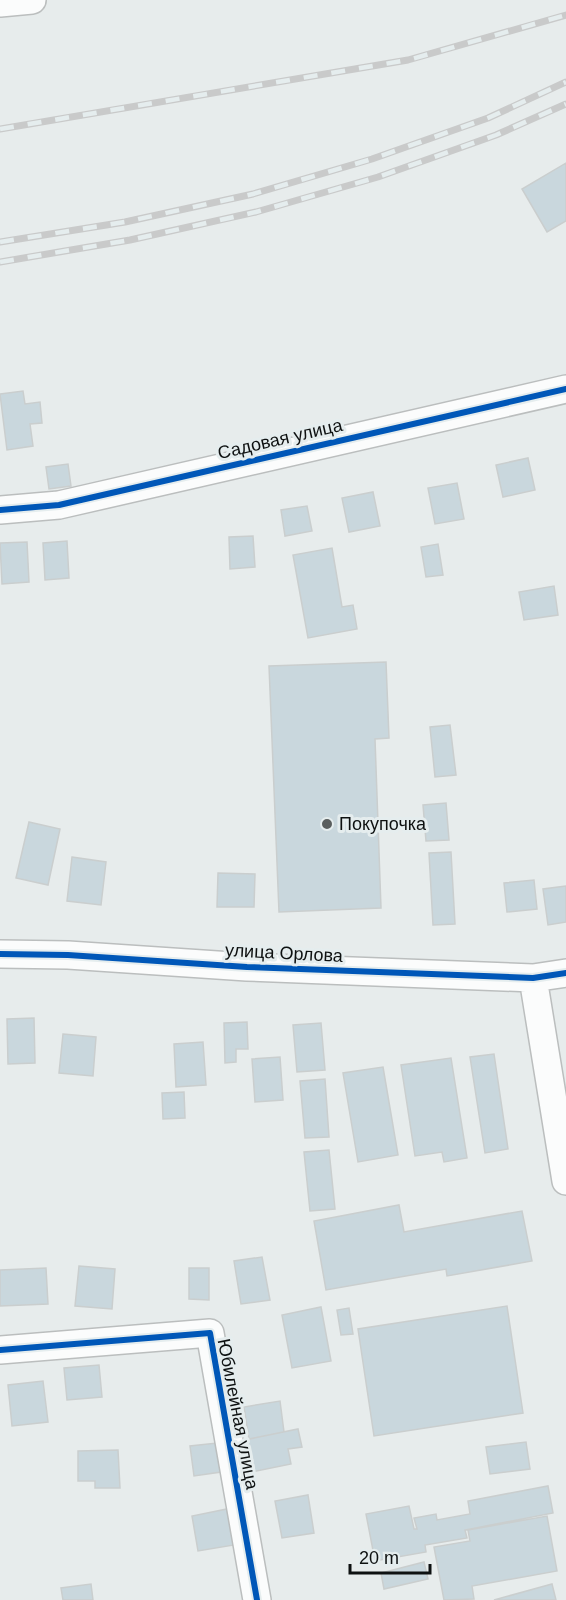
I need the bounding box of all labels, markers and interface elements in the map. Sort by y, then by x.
street label: Садовая улица [216,415,345,463]
place label: Покупочка [339,814,427,834]
marker: Покупочка [320,817,334,831]
street label: улица Орлова [225,940,344,966]
street label: Юбилейная улица [214,1337,263,1492]
scale bar [350,1537,430,1575]
text: 20 m [359,1548,399,1568]

